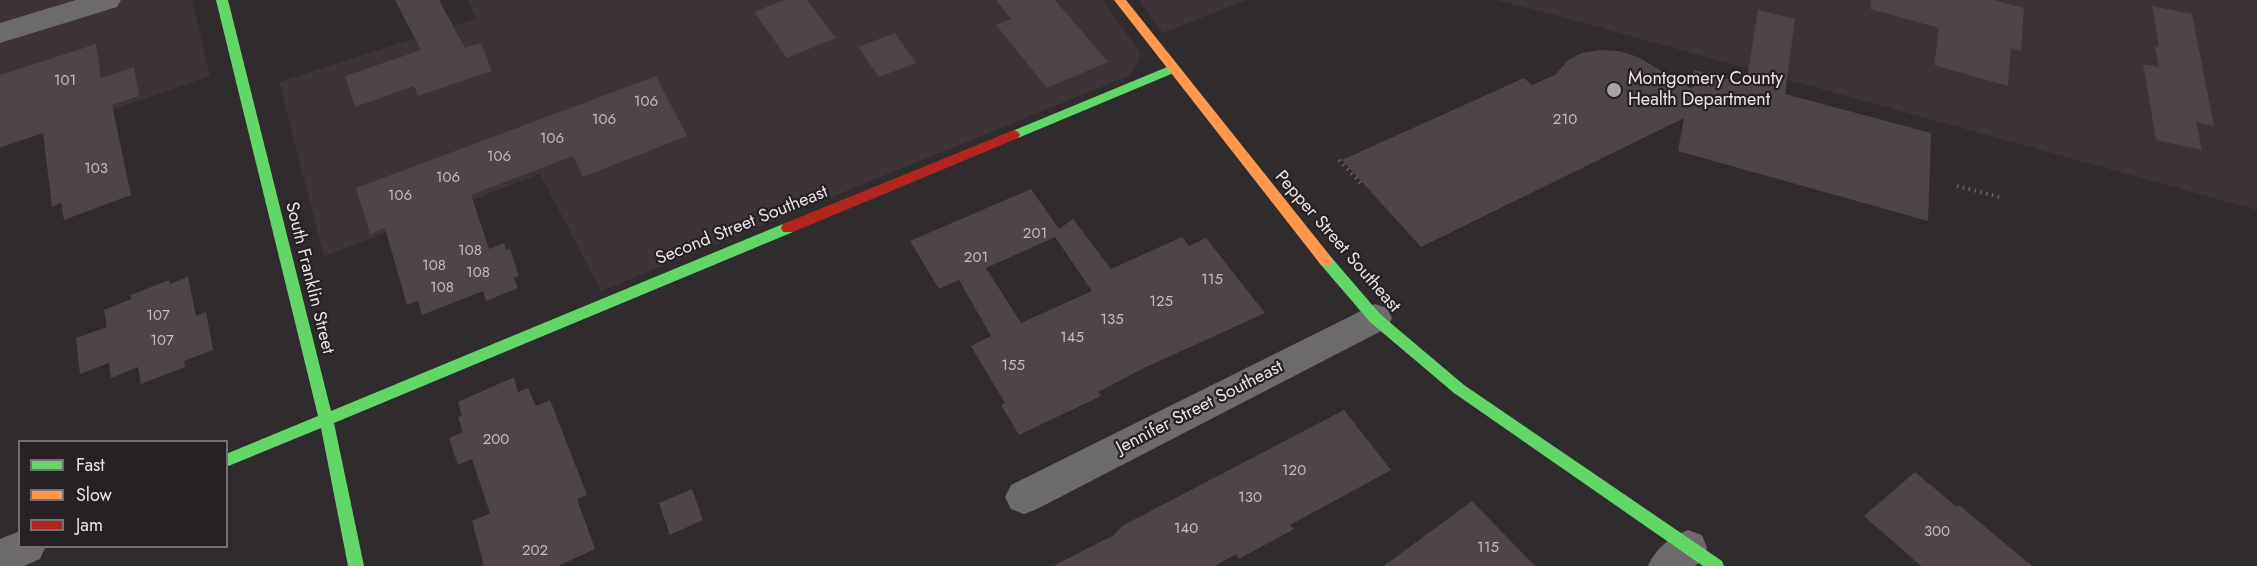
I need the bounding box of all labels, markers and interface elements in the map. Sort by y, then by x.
place label: Montgomery County Health Department [1628,69,1783,112]
house number: 101 [54,72,76,90]
marker: Montgomery County Health Department [1605,81,1623,99]
house number: 106 [634,93,658,111]
house number: 106 [592,111,616,129]
house number: 210 [1553,111,1577,129]
house number: 106 [540,130,564,148]
house number: 106 [487,148,511,166]
house number: 103 [84,160,108,178]
street label: Pepper Street Southeast [1270,167,1404,317]
house number: 106 [436,169,460,187]
street label: Second Street Southeast [653,182,831,270]
house number: 106 [388,187,412,205]
street label: South Franklin Street [280,200,338,356]
house number: 201 [1023,225,1047,243]
house number: 108 [458,242,482,260]
house number: 201 [964,249,988,267]
house number: 108 [422,257,446,275]
house number: 108 [466,264,490,282]
house number: 115 [1201,271,1223,289]
house number: 108 [430,279,454,297]
house number: 125 [1149,293,1173,311]
house number: 107 [146,307,170,325]
house number: 135 [1100,311,1124,329]
house number: 145 [1060,329,1084,347]
house number: 107 [150,332,174,350]
house number: 155 [1001,357,1025,375]
street label: Jennifer Street Southeast [1113,357,1287,459]
house number: 200 [483,431,509,449]
legend [18,440,228,548]
text: Fast [76,452,105,478]
house number: 120 [1282,462,1306,480]
text: Slow [76,482,112,508]
house number: 130 [1238,489,1262,507]
text: Jam [76,512,103,538]
house number: 140 [1174,520,1198,538]
house number: 300 [1924,523,1950,541]
house number: 115 [1477,539,1499,557]
house number: 202 [522,542,548,560]

